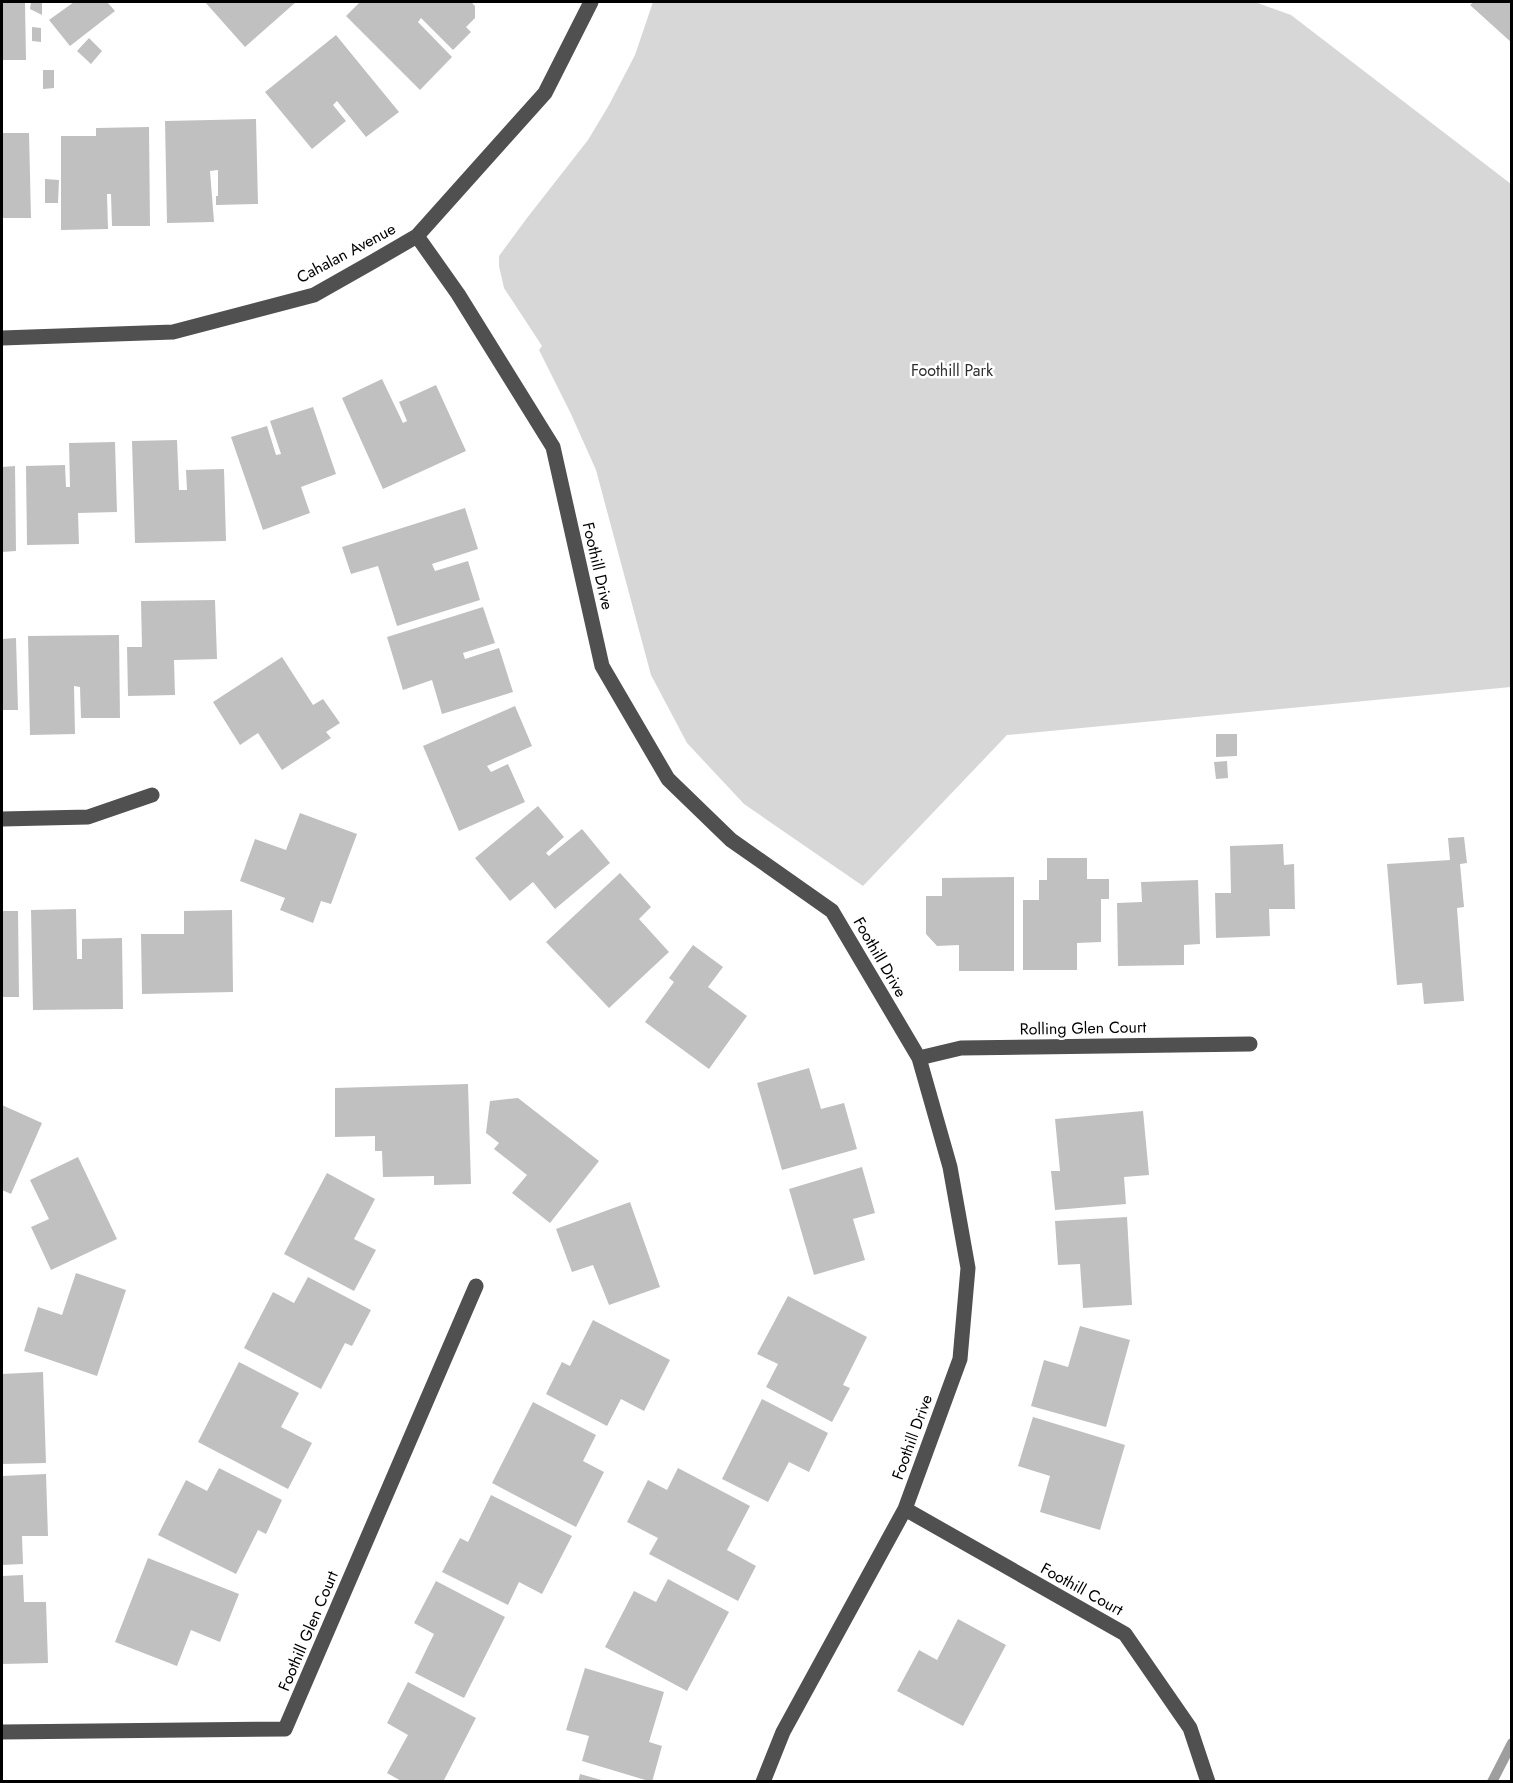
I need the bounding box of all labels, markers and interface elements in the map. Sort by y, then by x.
street label: Cahalan Avenue [292,217,400,289]
park label: Foothill Park [911,359,994,382]
street label: Foothill Drive [577,520,619,612]
street label: Foothill Drive [848,913,912,1001]
street label: Rolling Glen Court [1020,1015,1147,1041]
street label: Foothill Drive [886,1391,938,1483]
street label: Foothill Court [1037,1557,1127,1621]
street label: Foothill Glen Court [272,1567,344,1695]

